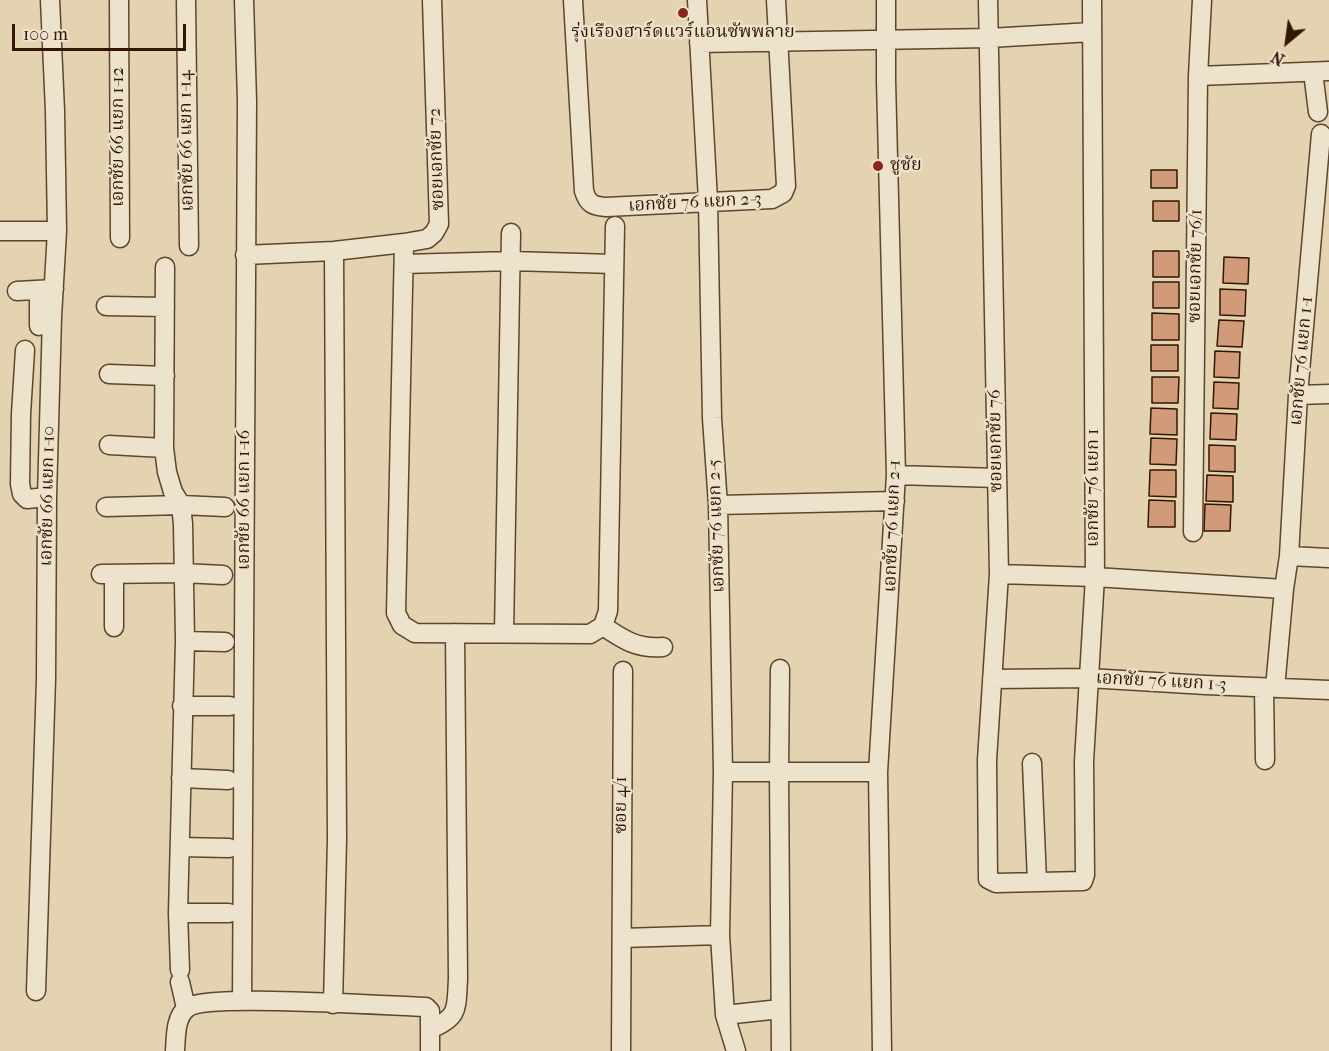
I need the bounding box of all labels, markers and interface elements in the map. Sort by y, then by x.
marker: รุ่งเรืองฮาร์ดแวร์แอนซัพพลาย [676,6,690,20]
scale bar [15,12,189,50]
north arrow [1257,12,1317,72]
place label: รุ่งเรืองฮาร์ดแวร์แอนซัพพลาย [571,22,795,44]
text: 100 m [23,24,68,45]
text: N [1268,47,1288,69]
street label: เอกชัย 66 แยก 1-12 [108,67,130,207]
street label: เอกชัย 66 แยก 1-14 [175,70,199,212]
street label: ซอยเอกชัย 72 [424,107,450,211]
place label: ชูชัย [890,155,922,177]
marker: ชูชัย [871,159,885,173]
street label: เอกชัย 76 แยก 2-3 [628,189,762,217]
street label: ซอยเอกชัย 76/1 [1184,209,1208,323]
street label: เอกชัย 76 แยก 1-1 [1286,295,1318,427]
street label: ซอยเอกชัย 76 [984,389,1008,493]
street label: เอกชัย 66 แยก 1-10 [36,426,60,566]
street label: เอกชัย 76 แยก 1 [1083,429,1105,547]
street label: เอกชัย 66 แยก 1-16 [234,430,256,570]
street label: เอกชัย 76 แยก 2-5 [704,459,730,593]
street label: เอกชัย 76 แยก 2-1 [880,459,906,593]
street label: เอกชัย 76 แยก 1-3 [1095,668,1227,696]
street label: ซอย 4/1 [611,776,633,834]

